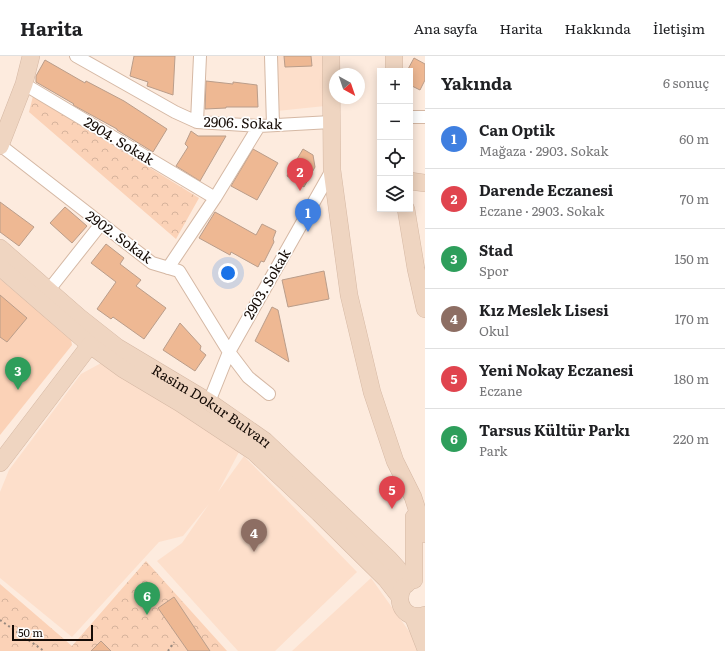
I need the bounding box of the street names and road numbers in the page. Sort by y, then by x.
street label: 2904. Sokak [81,111,159,169]
street label: 2906. Sokak [203,111,283,133]
street label: 2902. Sokak [82,205,157,267]
street label: 2903. Sokak [238,244,295,322]
street label: Rasim Dokur Bulvarı [148,359,277,452]

